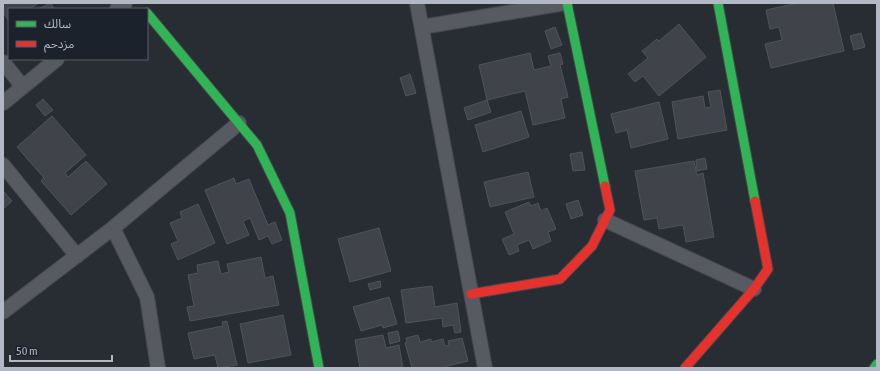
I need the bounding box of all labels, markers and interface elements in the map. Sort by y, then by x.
legend [8,8,148,60]
text: سالك [44,17,71,31]
text: مزدحم [44,37,74,53]
scale bar [10,337,112,363]
text: 50 m [16,344,38,358]

